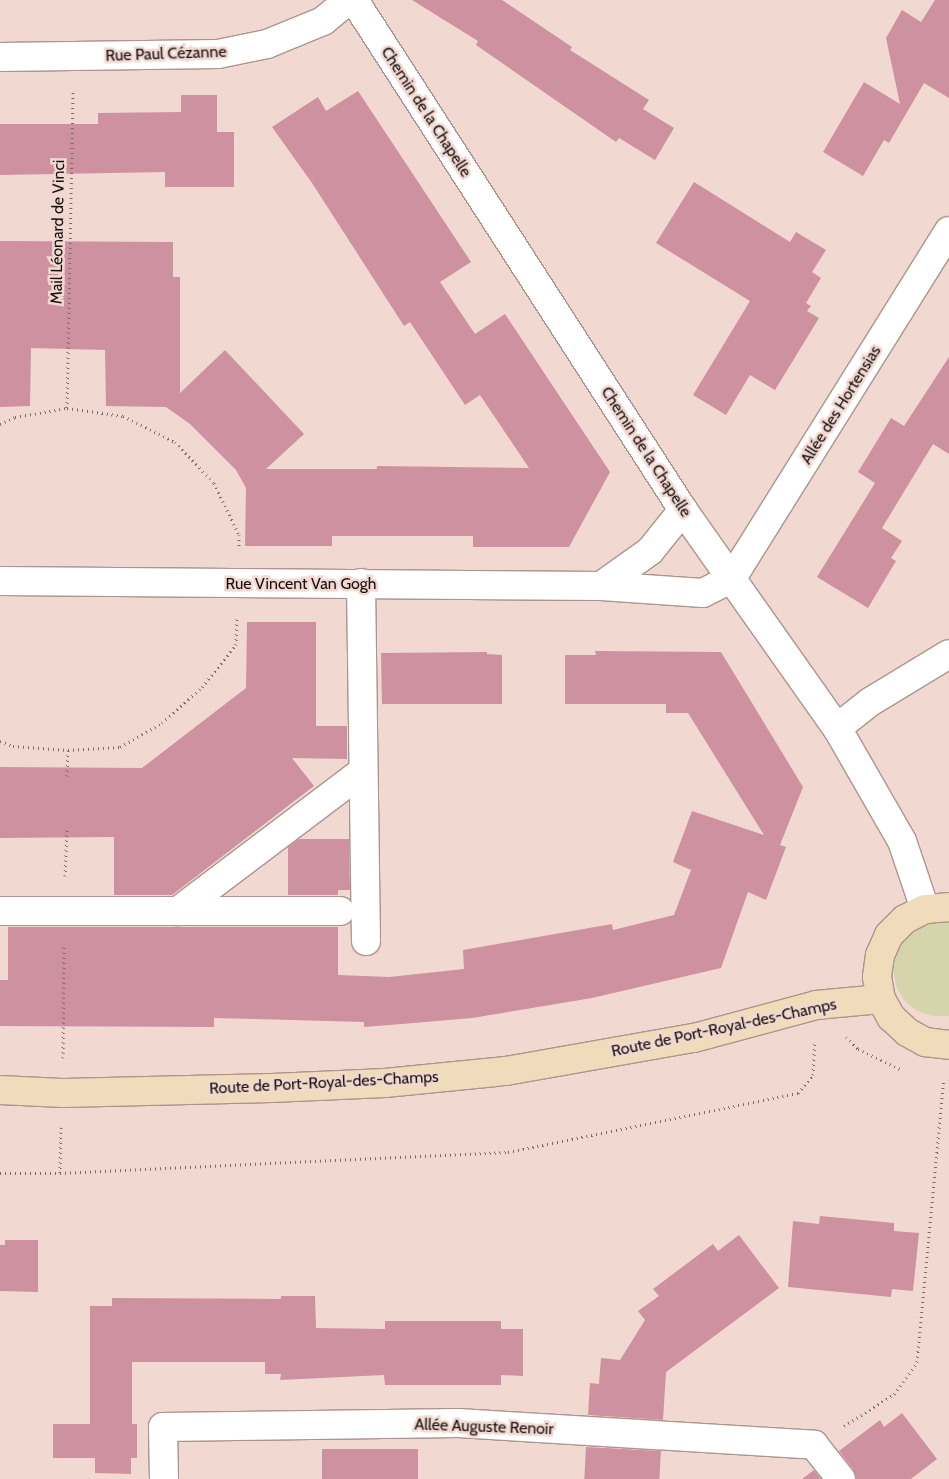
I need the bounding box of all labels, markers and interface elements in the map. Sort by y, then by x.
street label: Rue Paul Cézanne [105,42,227,66]
street label: Chemin de la Chapelle [377,43,475,181]
street label: Mail Léonard de Vinci [47,160,69,304]
street label: Allée des Hortensias [797,342,885,468]
street label: Chemin de la Chapelle [597,383,695,521]
street label: Rue Vincent Van Gogh [225,574,377,594]
street label: Route de Port-Royal-des-Champs [610,995,838,1061]
street label: Route de Port-Royal-des-Champs [209,1067,439,1099]
street label: Allée Auguste Renoir [414,1415,554,1439]

